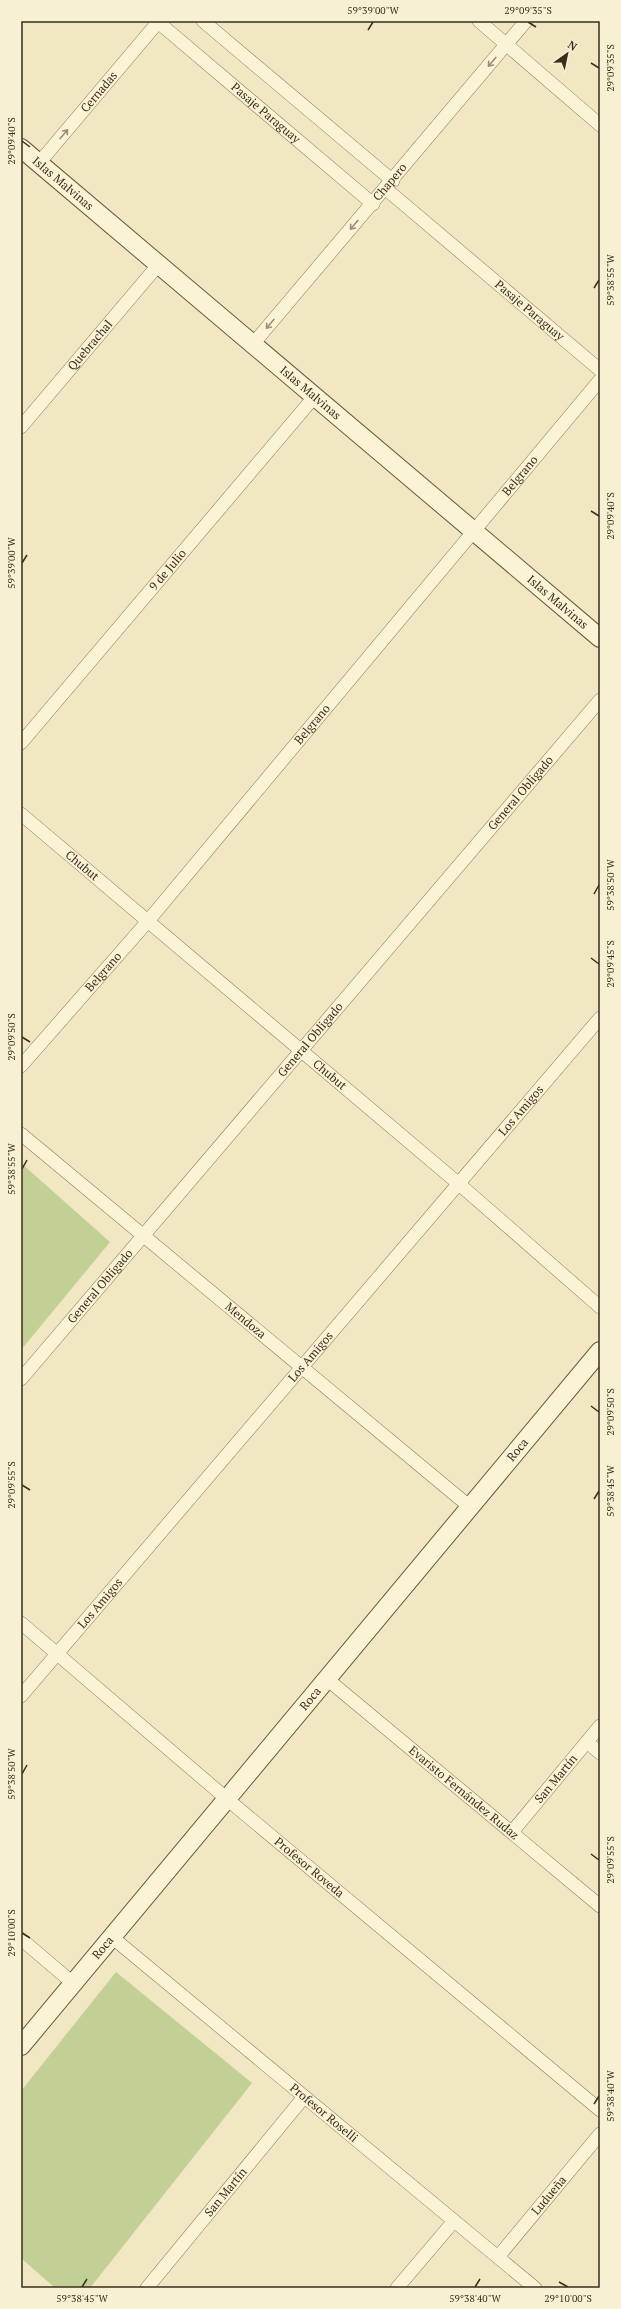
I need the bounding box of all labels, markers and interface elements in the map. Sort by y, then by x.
text: 59°39'00"W [347,4,399,17]
text: 29°09'35"S [504,4,552,17]
north arrow [547,34,587,74]
text: N [565,37,580,54]
text: 29°09'35"S [604,44,617,92]
one-way arrow [488,56,497,67]
street label: Cernadas [77,68,120,115]
street label: Pasaje Paraguay [228,79,304,147]
text: 29°09'40"S [5,117,18,165]
one-way arrow [60,128,69,139]
street label: Islas Malvinas [30,153,97,213]
street label: Chapero [369,159,410,204]
one-way arrow [350,220,359,231]
text: 59°38'55"W [604,254,617,306]
street label: Pasaje Paraguay [492,276,568,344]
street label: Quebrachal [64,316,116,373]
one-way arrow [266,319,275,330]
street label: Islas Malvinas [277,362,344,423]
street label: Belgrano [499,452,541,499]
text: 29°09'40"S [604,492,617,540]
text: 59°39'00"W [5,537,18,589]
street label: 9 de Julio [146,545,189,593]
street label: Islas Malvinas [524,572,592,632]
street label: Belgrano [291,701,333,747]
street label: General Obligado [484,752,556,833]
street label: Chubut [62,847,103,884]
text: 59°38'50"W [604,859,617,911]
text: 29°09'45"S [604,940,617,988]
street label: Belgrano [82,948,125,995]
street label: General Obligado [274,999,346,1080]
text: 29°09'50"S [5,1013,18,1061]
street label: Chubut [310,1056,350,1093]
street label: Los Amigos [495,1082,546,1138]
text: 59°38'55"W [5,1143,18,1195]
street label: General Obligado [64,1245,136,1326]
street label: Mendoza [222,1299,269,1342]
street label: Los Amigos [285,1328,336,1385]
text: 29°09'50"S [604,1388,617,1436]
street label: Roca [503,1435,531,1464]
text: 29°09'55"S [5,1461,18,1509]
text: 59°38'45"W [604,1465,617,1517]
street label: Los Amigos [74,1575,126,1631]
street label: Roca [296,1684,324,1713]
street label: Evaristo Fernández Rudaz [406,1742,522,1843]
text: 59°38'50"W [5,1748,18,1800]
street label: San Martín [531,1751,580,1806]
street label: Profesor Roveda [272,1834,347,1901]
text: 29°09'55"S [604,1836,617,1884]
text: 29°10'00"S [5,1909,18,1957]
street label: Roca [89,1933,117,1962]
text: 59°38'40"W [604,2070,617,2122]
street label: Profesor Roselli [287,2080,362,2145]
street label: San Martín [201,2164,250,2219]
street label: Ludueña [528,2172,569,2218]
text: 59°38'45"W [56,2292,108,2305]
text: 59°38'40"W [449,2292,501,2305]
text: 29°10'00"S [544,2292,592,2305]

